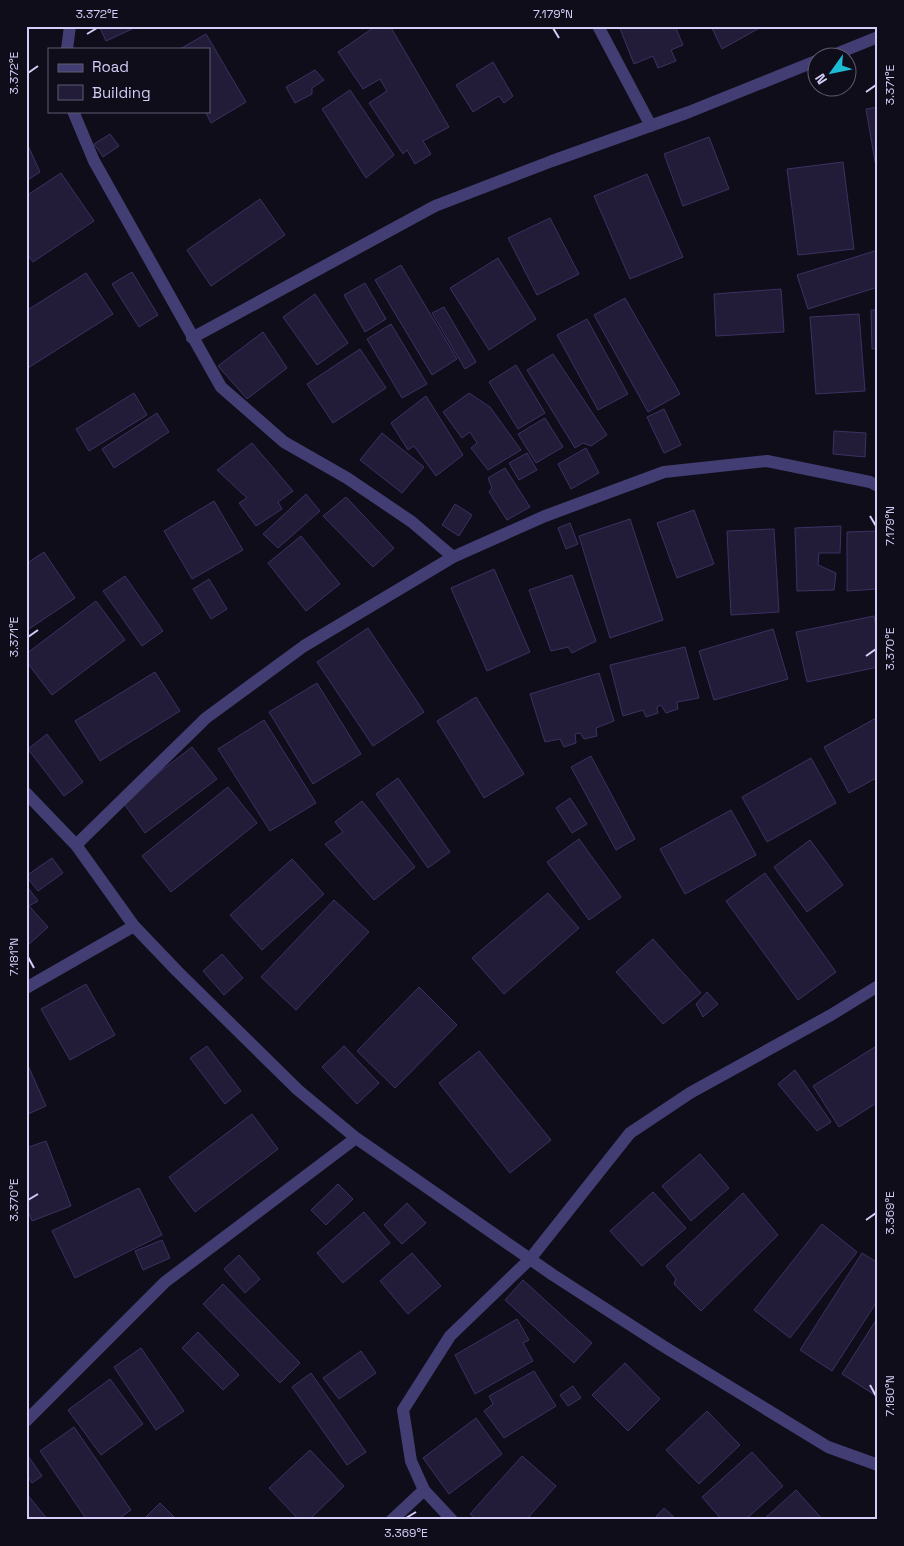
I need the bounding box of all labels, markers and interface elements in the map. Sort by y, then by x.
text: 3.372°E [76,6,119,22]
text: 7.179°N [533,6,573,22]
legend [48,48,210,112]
north arrow [806,48,856,98]
text: 3.372°E [6,51,22,94]
text: Road [92,57,129,76]
text: 3.371°E [882,64,898,105]
text: N [811,70,831,88]
text: Building [92,83,151,102]
text: 7.179°N [882,506,898,546]
text: 3.371°E [6,616,22,657]
text: 3.370°E [882,627,898,671]
text: 7.181°N [6,938,22,976]
text: 3.370°E [6,1178,22,1222]
text: 3.369°E [882,1191,898,1235]
text: 7.180°N [882,1375,898,1417]
text: 3.369°E [384,1525,428,1541]

